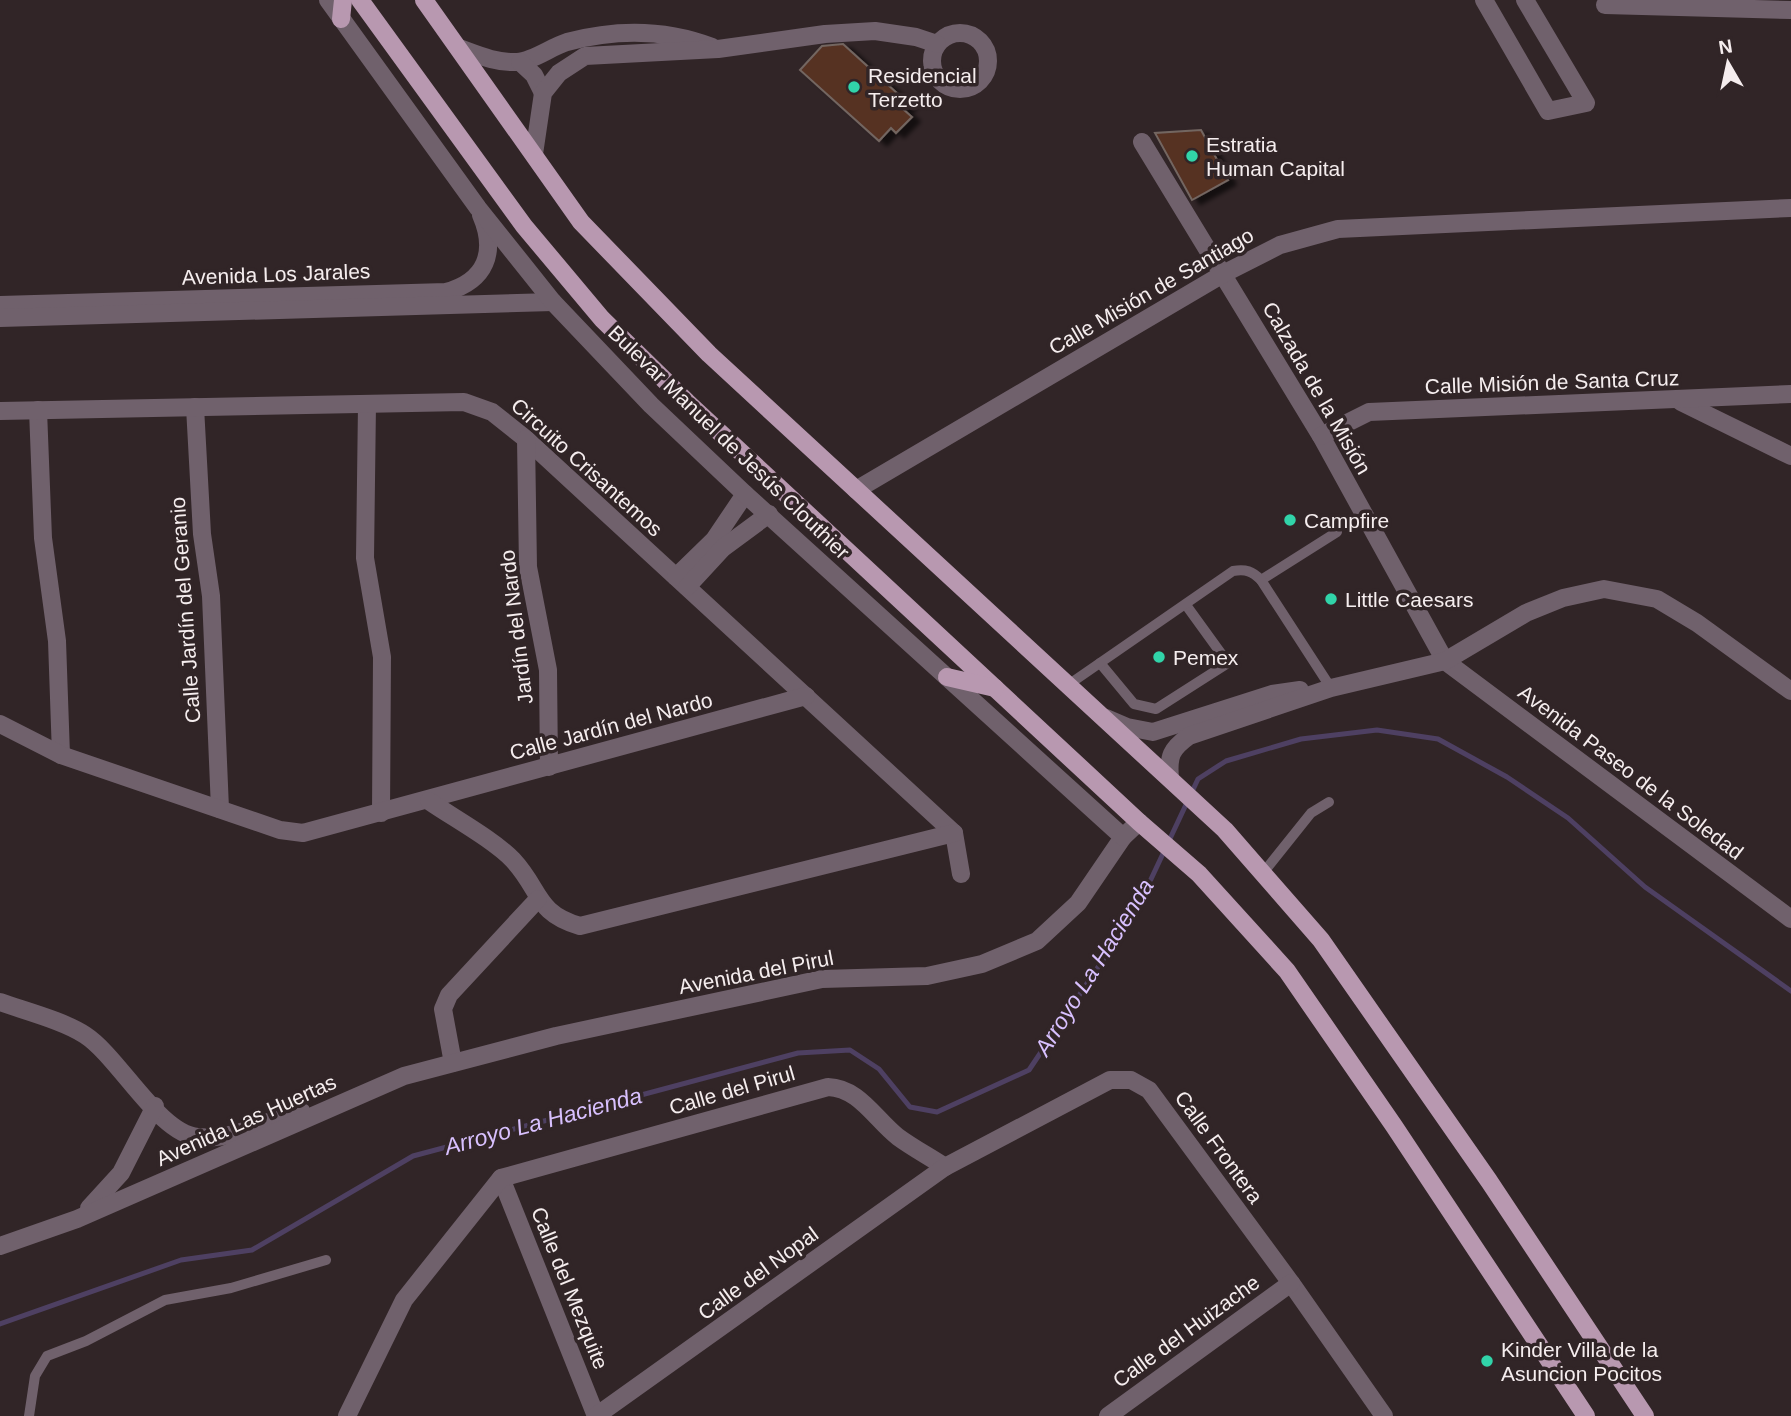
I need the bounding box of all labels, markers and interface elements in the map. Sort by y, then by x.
north arrow [1693,28,1763,98]
text: N [1717,35,1734,58]
place label: Residencial Terzetto [868,64,977,111]
marker: Residencial Terzetto [846,79,862,95]
place label: Estratia Human Capital [1206,133,1345,180]
marker: Estratia Human Capital [1184,148,1200,164]
street label: Calle Misión de Santiago [1045,223,1257,359]
street label: Avenida Los Jarales [181,259,371,289]
street label: Calzada de la Misión [1258,298,1376,478]
street label: Bulevar Manuel de Jesús Clouthier [604,321,854,563]
street label: Calle Misión de Santa Cruz [1424,366,1680,398]
street label: Circuito Crisantemos [507,393,667,541]
street label: Calle Jardín del Geranio [166,496,204,724]
place label: Campfire [1304,509,1389,532]
marker: Campfire [1282,512,1298,528]
street label: Jardín del Nardo [495,549,537,705]
place label: Little Caesars [1345,588,1473,611]
marker: Little Caesars [1323,591,1339,607]
place label: Pemex [1173,646,1239,669]
marker: Pemex [1151,649,1167,665]
street label: Avenida Paseo de la Soledad [1514,680,1748,864]
street label: Calle Jardín del Nardo [507,688,715,764]
water label: Arroyo La Hacienda [1028,874,1159,1062]
street label: Avenida del Pirul [677,946,835,998]
street label: Calle del Pirul [667,1061,797,1119]
street label: Avenida Las Huertas [152,1070,340,1170]
water label: Arroyo La Hacienda [440,1082,645,1160]
street label: Calle Frontera [1171,1086,1268,1208]
street label: Calle del Mezquite [527,1204,613,1372]
street label: Calle del Nopal [694,1222,822,1324]
street label: Calle del Huizache [1108,1270,1264,1392]
place label: Kinder Villa de la Asuncion Pocitos [1501,1338,1662,1385]
marker: Kinder Villa de la Asuncion Pocitos [1479,1353,1495,1369]

